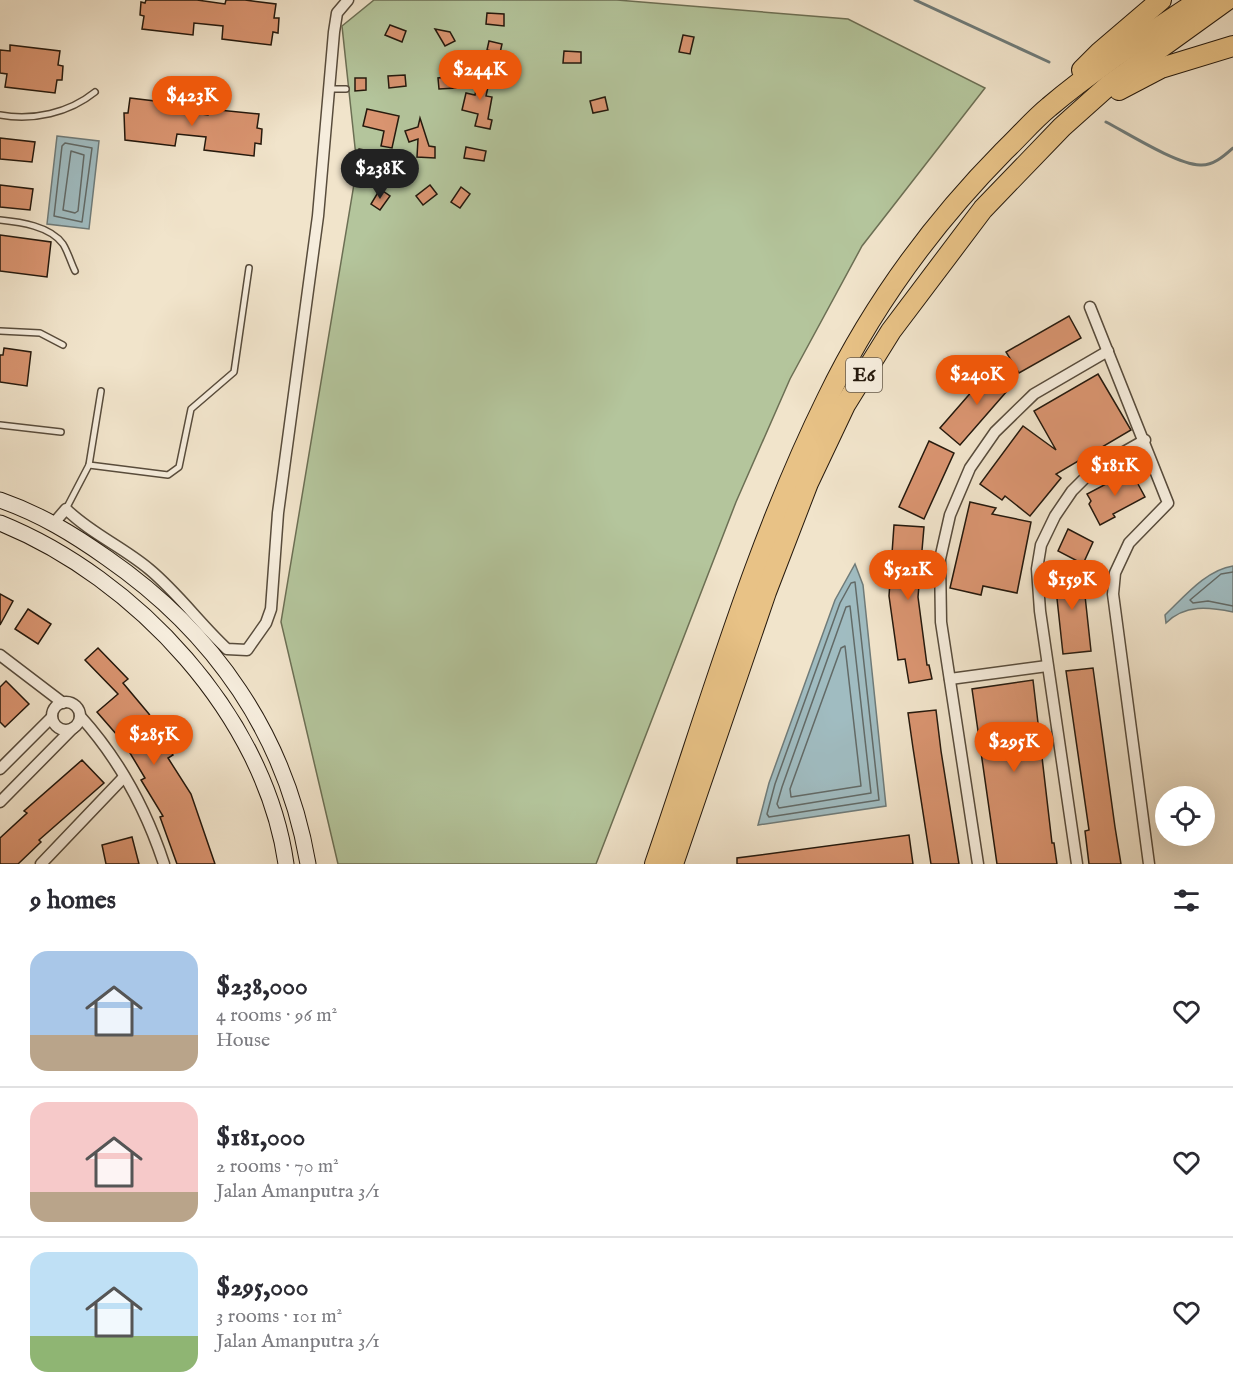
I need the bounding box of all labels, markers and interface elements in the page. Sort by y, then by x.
pin: $244K [438,50,522,101]
text: $244K [453,57,507,82]
pin: $423K [150,76,234,127]
text: $423K [166,83,218,108]
pin: $238K [338,149,422,200]
text: $238K [355,156,405,181]
pin: $240K [935,355,1019,406]
road number: E6 [846,358,882,392]
text: $240K [950,362,1004,387]
pin: $181K [1073,446,1157,497]
text: $181K [1091,453,1139,478]
pin: $521K [866,550,950,601]
text: $521K [883,557,933,582]
pin: $159K [1030,560,1114,611]
text: $159K [1048,567,1096,592]
pin: $285K [112,715,196,766]
text: $285K [129,722,179,747]
pin: $295K [972,722,1056,773]
text: $295K [989,729,1039,754]
map controls [1155,786,1215,846]
button: locate [1155,786,1215,846]
text: 9 homes [30,884,116,917]
icon: filters [1170,884,1203,917]
text: $238,000 [216,970,308,1003]
icon: home [78,975,150,1047]
icon: heart [1170,995,1203,1028]
text: 4 rooms · 96 m² [216,1003,337,1028]
text: House [216,1028,270,1053]
text: $181,000 [216,1121,305,1154]
icon: home [78,1126,150,1198]
icon: heart [1170,1146,1203,1179]
text: 2 rooms · 70 m² [216,1154,339,1179]
text: Jalan Amanputra 3/1 [216,1179,380,1204]
text: $295,000 [216,1271,309,1304]
icon: home [78,1276,150,1348]
icon: heart [1170,1296,1203,1329]
text: 3 rooms · 101 m² [216,1304,342,1329]
text: Jalan Amanputra 3/1 [216,1329,380,1354]

